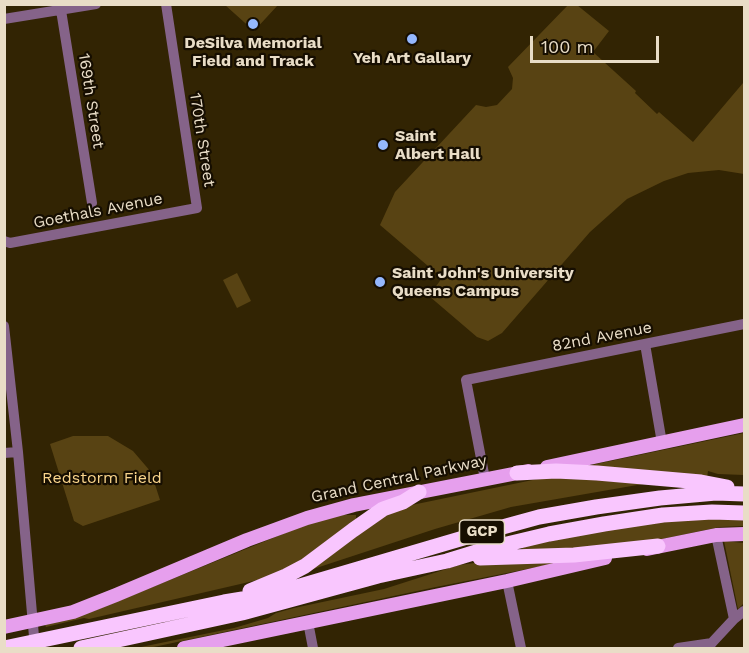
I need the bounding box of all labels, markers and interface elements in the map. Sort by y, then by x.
marker: DeSilva Memorial Field and Track [246,17,260,31]
scale bar [533,24,662,62]
marker: Yeh Art Gallary [405,32,419,46]
place label: DeSilva Memorial Field and Track [184,33,322,71]
text: 100 m [541,36,594,57]
place label: Yeh Art Gallary [353,48,471,68]
street label: 169th Street [74,52,108,150]
street label: 170th Street [185,92,219,188]
place label: Saint Albert Hall [395,126,480,164]
marker: Saint Albert Hall [376,138,390,152]
street label: Goethals Avenue [32,189,164,233]
place label: Saint John's University Queens Campus [392,263,574,301]
marker: Saint John's University Queens Campus [373,275,387,289]
street label: 82nd Avenue [551,318,653,356]
street label: Grand Central Parkway [309,451,489,507]
park label: Redstorm Field [42,468,162,488]
road number: GCP [460,520,504,544]

